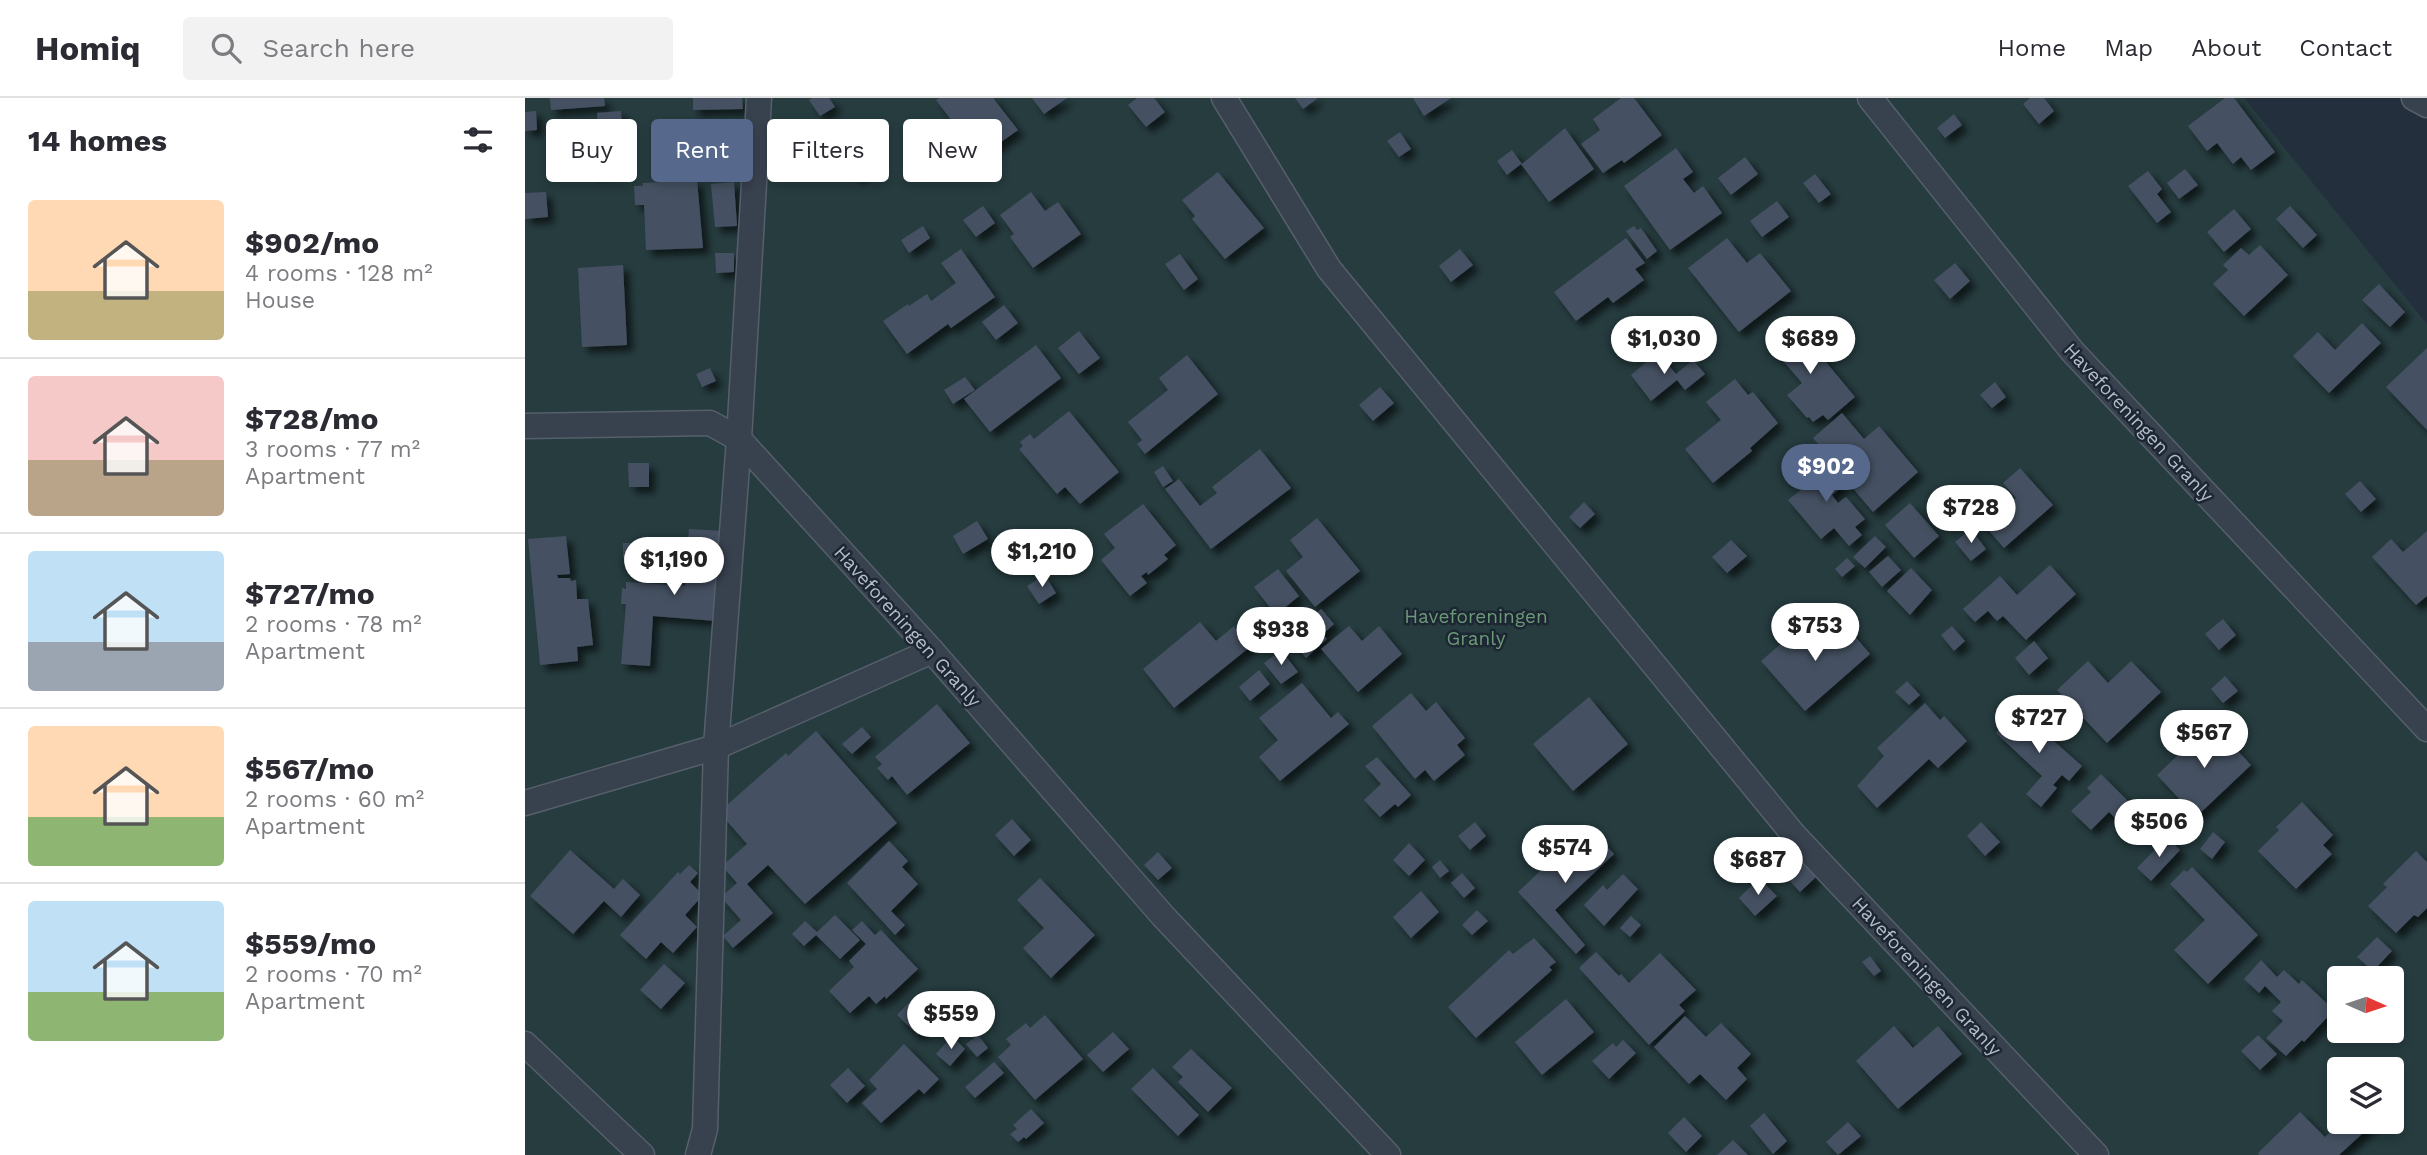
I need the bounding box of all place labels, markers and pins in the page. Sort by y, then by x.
pin: $1,030 [1607,316,1721,376]
pin: $689 [1769,316,1851,376]
pin: $902 [1785,444,1867,504]
pin: $728 [1930,486,2012,545]
pin: $1,210 [985,530,1099,589]
pin: $1,190 [617,538,731,597]
pin: $753 [1774,603,1856,663]
pin: $938 [1240,608,1322,667]
pin: $727 [1998,696,2080,755]
pin: $567 [2163,710,2245,770]
pin: $506 [2118,800,2200,859]
pin: $574 [1524,826,1606,885]
pin: $687 [1717,838,1799,897]
pin: $559 [910,992,992,1051]

